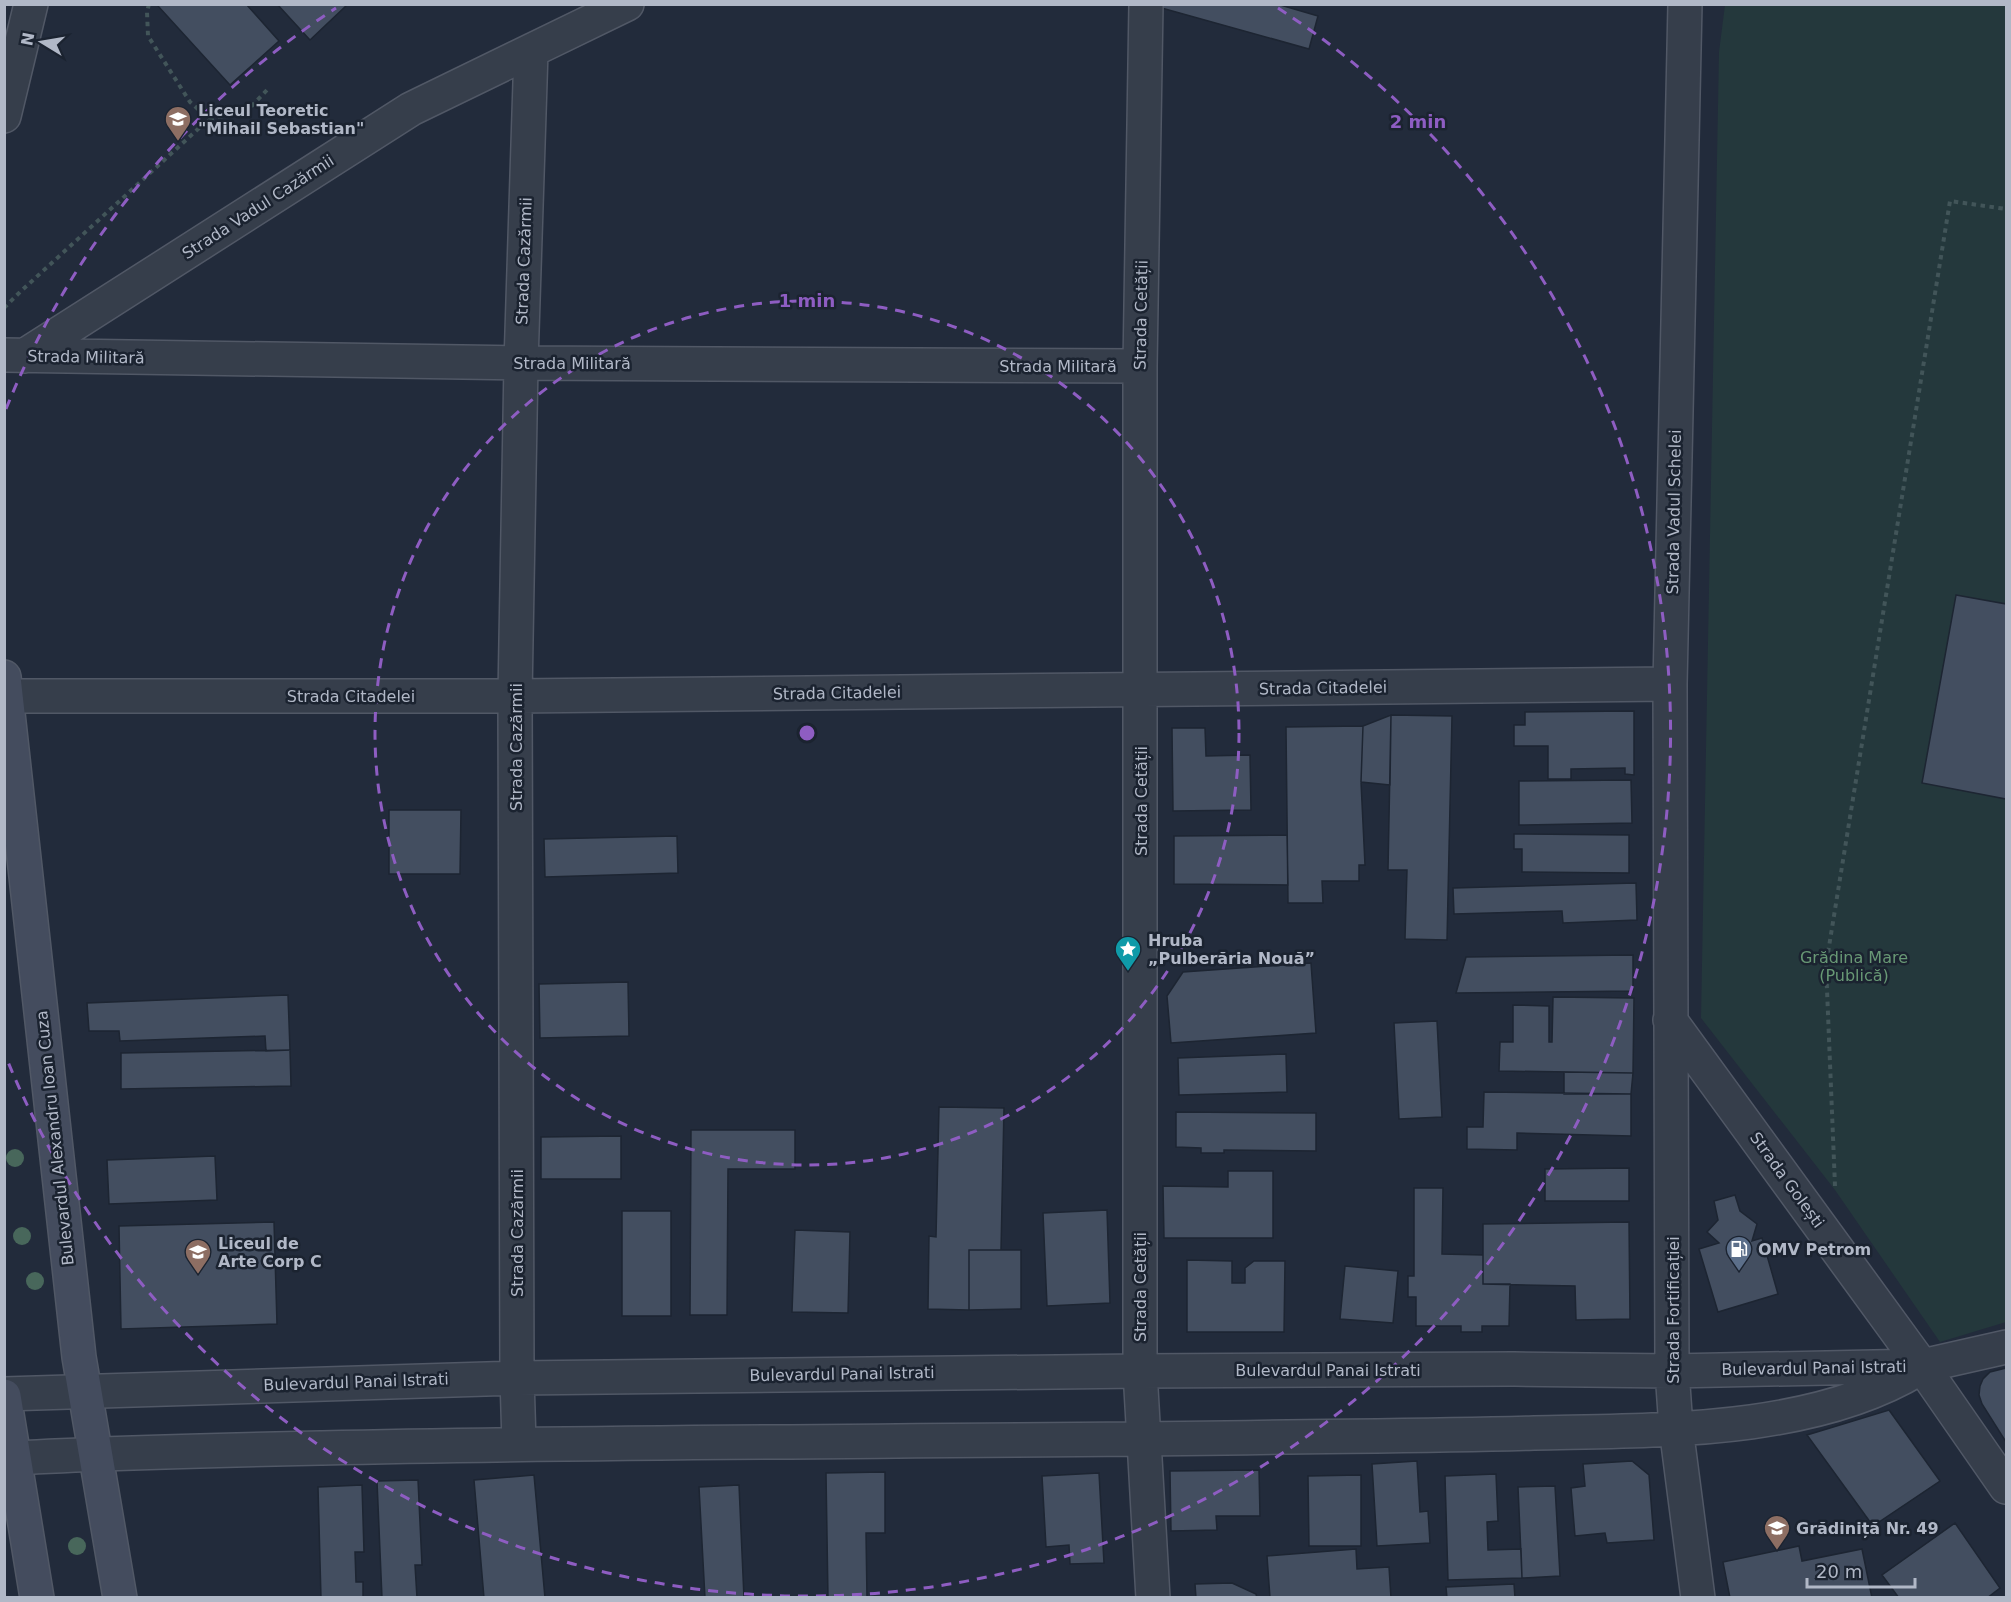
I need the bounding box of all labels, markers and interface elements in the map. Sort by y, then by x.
north arrow [12,12,72,72]
text: N [17,31,38,48]
place label: Liceul Teoretic "Mihail Sebastian" [198,101,364,138]
school or university icon: Liceul Teoretic "Mihail Sebastian" [163,104,193,142]
text: 2 min [1390,111,1446,132]
street label: Strada Vadul Cazărmii [179,151,337,263]
street label: Strada Cazărmii [512,197,536,325]
street label: Strada Cetății [1131,260,1151,370]
text: 1 min [779,290,835,311]
street label: Strada Militară [27,346,145,368]
street label: Strada Militară [513,354,631,373]
street label: Strada Militară [999,357,1117,376]
street label: Strada Vadul Schelei [1663,429,1685,595]
street label: Strada Citadelei [1259,677,1387,699]
street label: Strada Citadelei [773,682,901,704]
street label: Strada Cazărmii [507,683,526,811]
street label: Strada Citadelei [287,687,415,706]
centre of rings [797,723,817,743]
street label: Strada Cetății [1132,746,1151,856]
place label: Hruba „Pulberăria Nouă” [1148,931,1315,968]
place icon: Hruba „Pulberăria Nouă” [1113,934,1143,972]
park label: Grădina Mare (Publică) [1800,948,1908,985]
street label: Bulevardul Alexandru Ioan Cuza [32,1010,78,1266]
street label: Strada Golești [1746,1129,1828,1231]
street label: Strada Cazărmii [508,1169,527,1297]
street label: Strada Cetății [1131,1232,1150,1342]
place label: Liceul de Arte Corp C [218,1234,322,1271]
fuel station icon: OMV Petrom [1724,1234,1754,1272]
street label: Strada Fortificației [1664,1236,1683,1384]
school or university icon: Liceul de Arte Corp C [183,1237,213,1275]
place label: OMV Petrom [1758,1240,1871,1259]
street label: Bulevardul Panai Istrati [1721,1357,1907,1379]
street label: Bulevardul Panai Istrati [1235,1361,1421,1380]
street label: Bulevardul Panai Istrati [749,1363,935,1385]
street label: Bulevardul Panai Istrati [263,1369,449,1395]
school or university icon: Grădiniță Nr. 49 [1762,1513,1792,1551]
place label: Grădiniță Nr. 49 [1796,1519,1939,1538]
scale bar [1807,1551,1915,1589]
text: 20 m [1816,1561,1862,1582]

